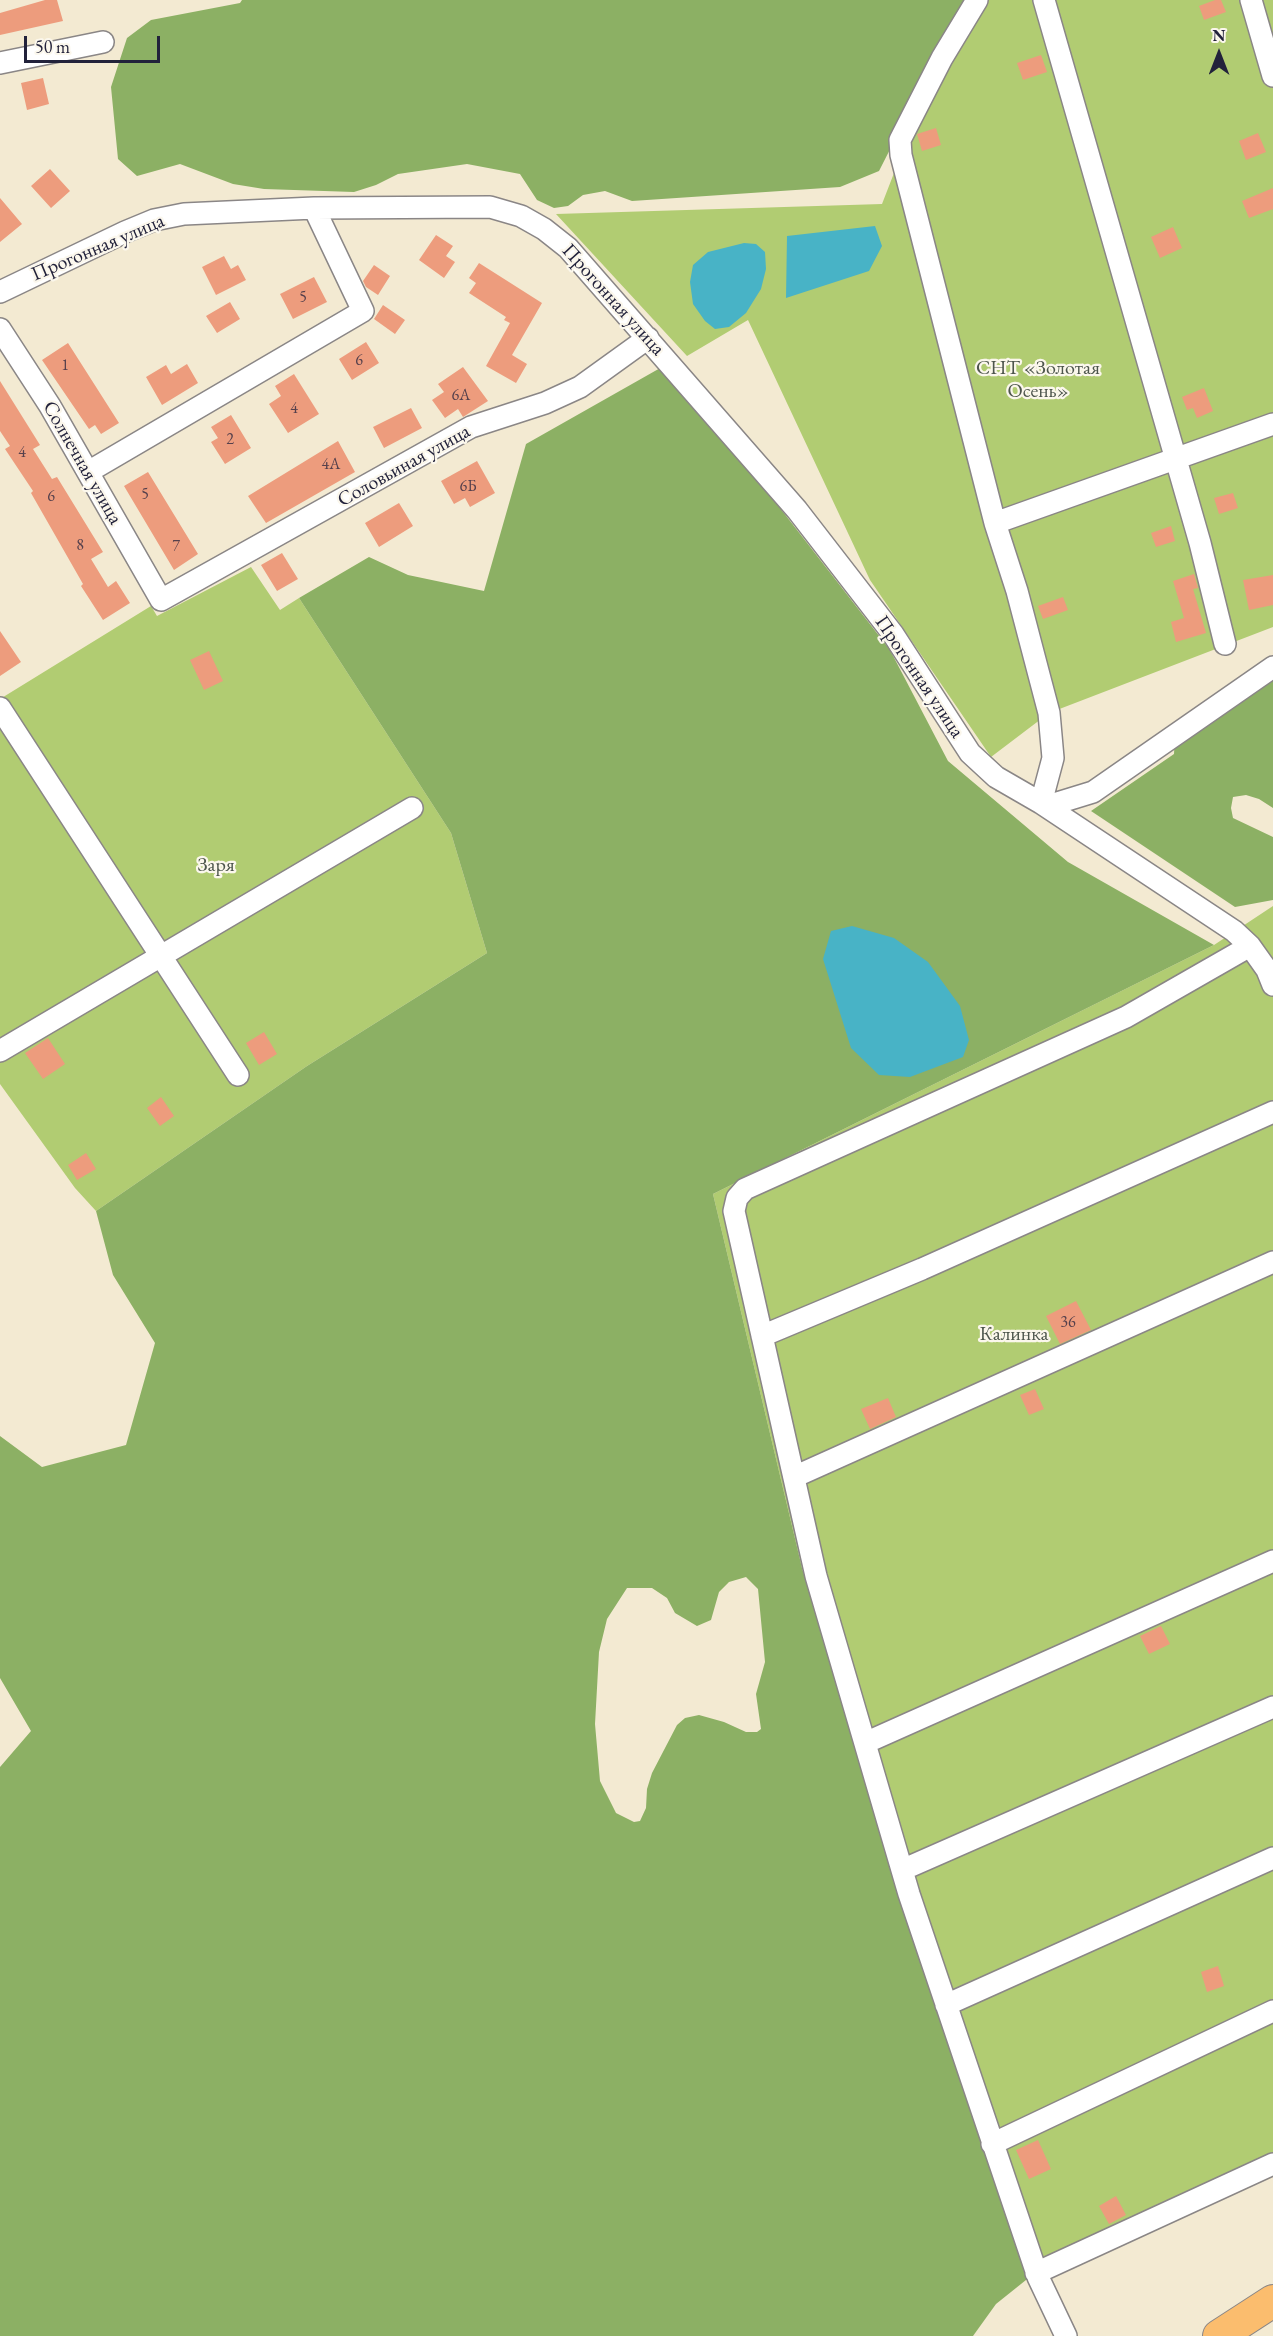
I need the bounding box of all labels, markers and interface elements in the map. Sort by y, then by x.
scale bar [27,24,164,62]
north arrow [1189,24,1249,84]
text: N [1213,25,1225,46]
text: 50 m [35,35,70,58]
street label: Прогонная улица [28,209,168,287]
street label: Прогонная улица [556,239,670,361]
house number: 5 [299,288,307,308]
house number: 6 [355,351,363,371]
house number: 1 [61,356,69,376]
park label: СНТ «Золотая Осень» [976,357,1100,404]
house number: 6А [452,386,470,406]
street label: Солнечная улица [37,397,127,529]
house number: 4 [290,399,298,419]
street label: Соловьиная улица [333,420,475,512]
house number: 2 [226,430,234,450]
house number: 4 [18,443,26,463]
house number: 4А [322,455,340,475]
house number: 6Б [459,477,477,497]
house number: 5 [141,485,149,505]
house number: 6 [47,487,55,507]
house number: 8 [76,536,84,556]
house number: 7 [172,537,180,557]
street label: Прогонная улица [869,611,969,743]
park label: Заря [197,854,235,878]
house number: 36 [1060,1313,1076,1333]
park label: Калинка [979,1323,1049,1347]

